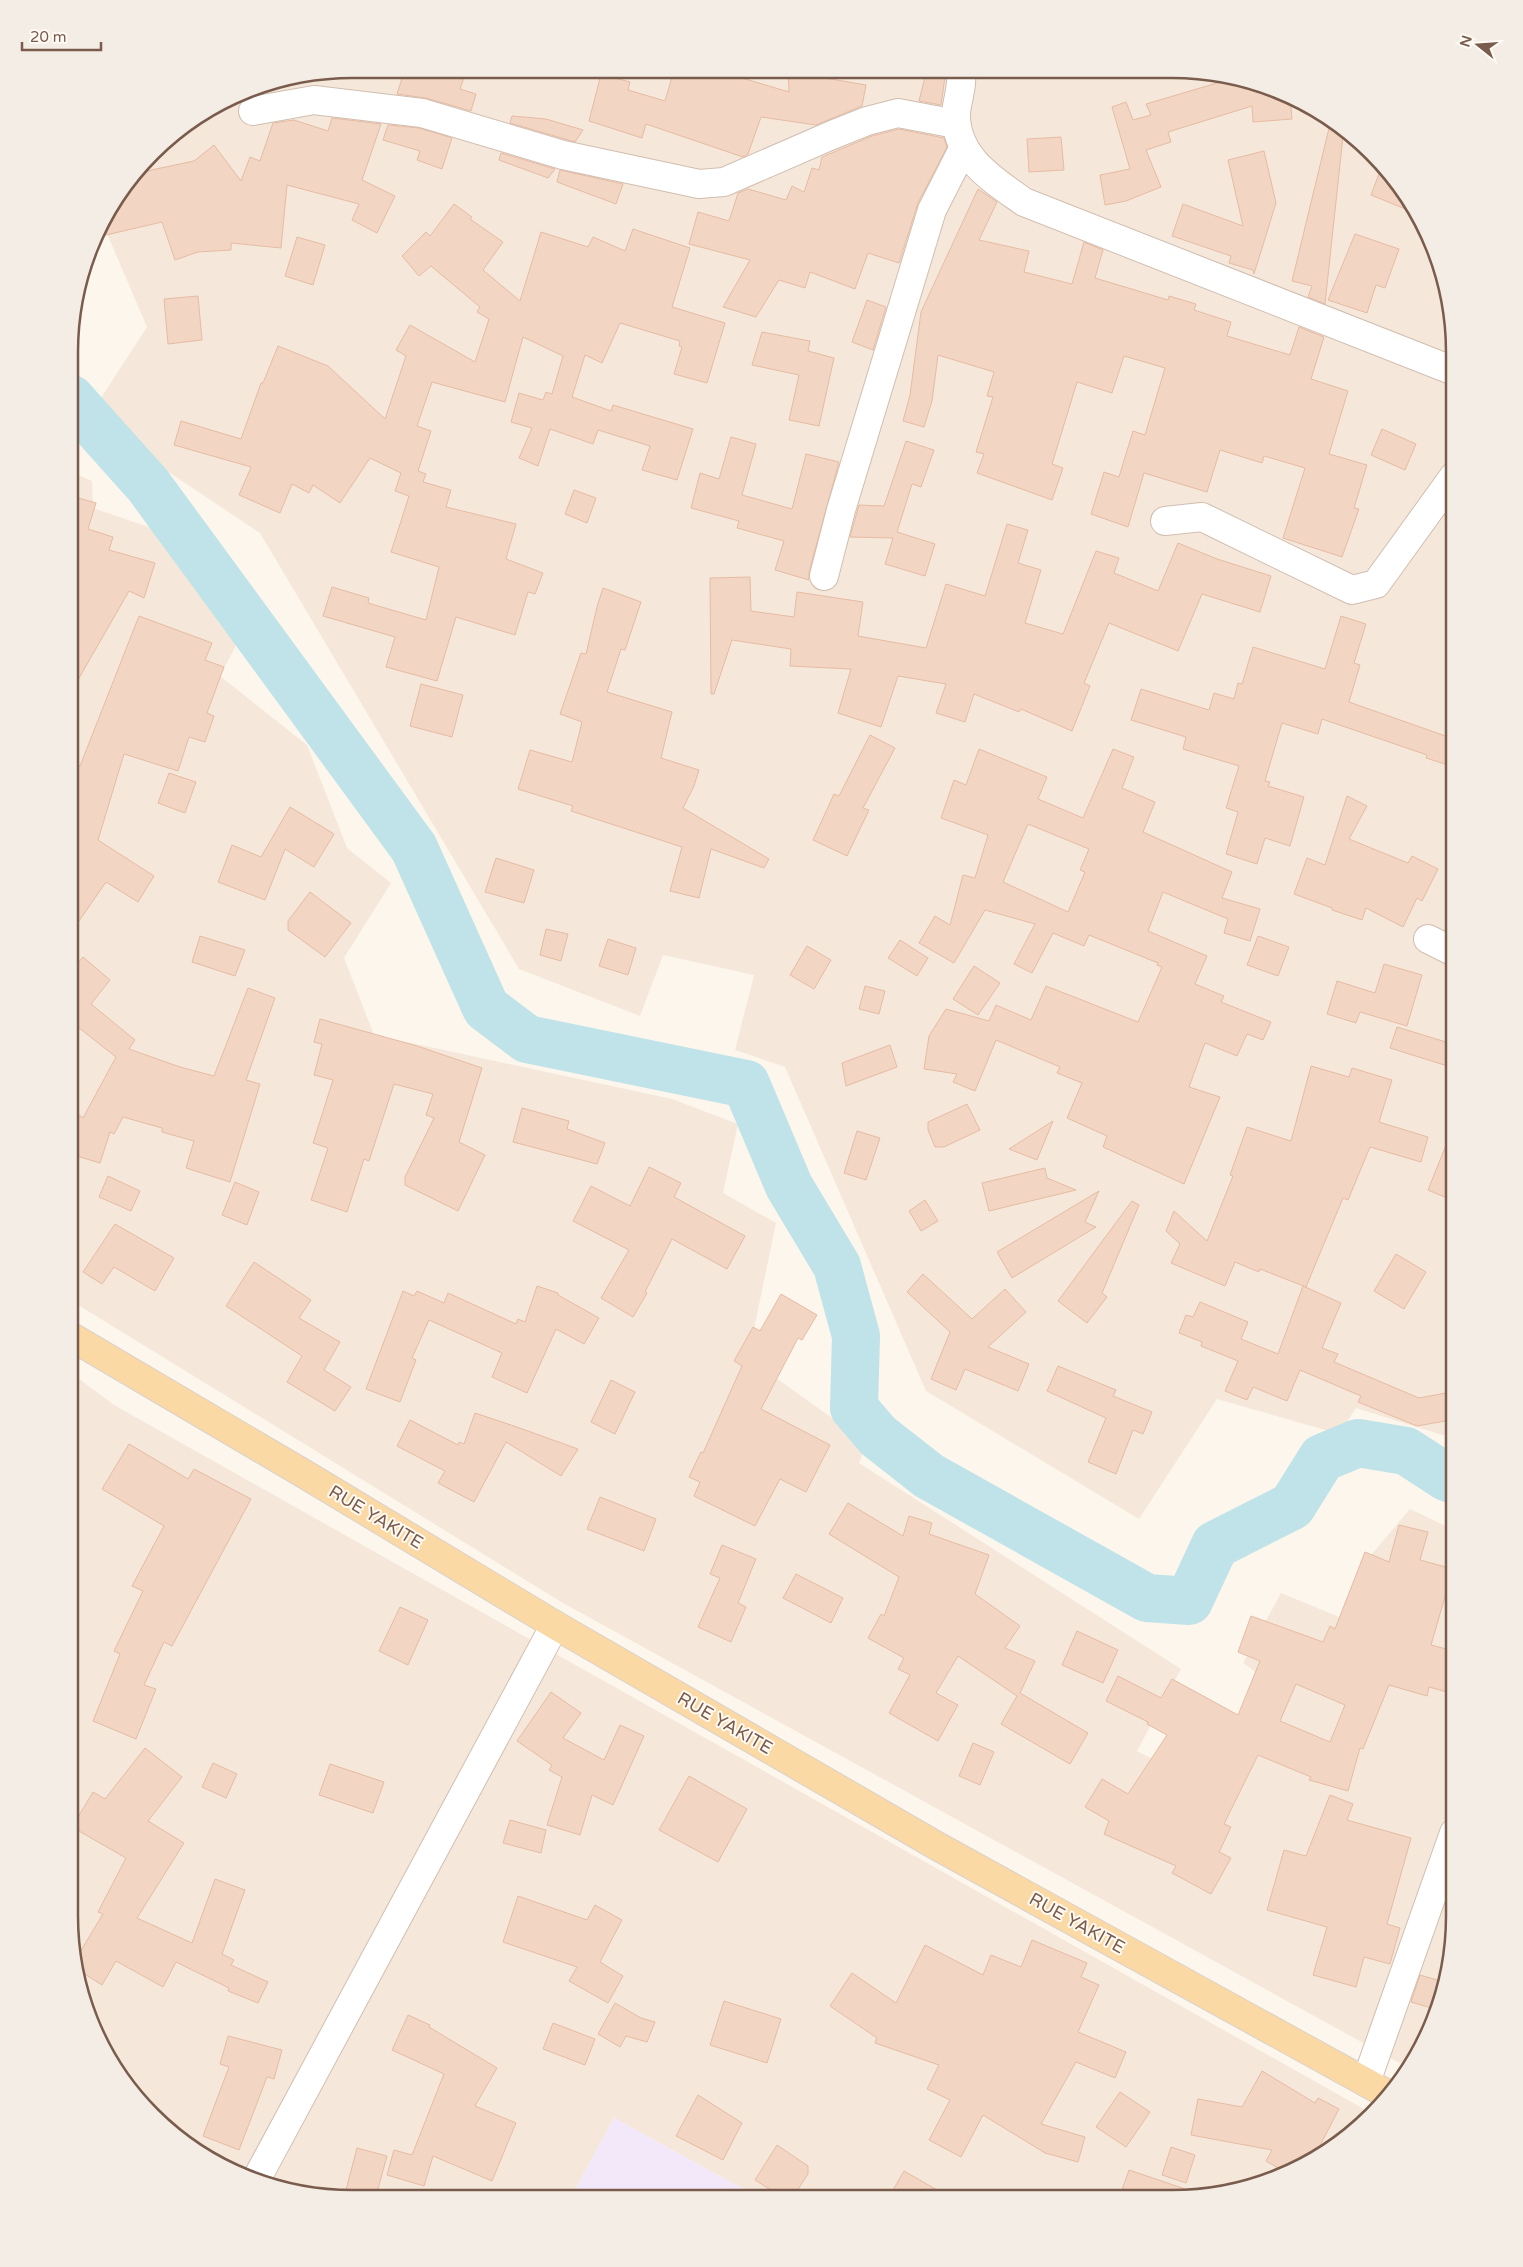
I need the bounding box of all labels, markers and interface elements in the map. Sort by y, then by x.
scale bar [22,20,101,52]
north arrow [1453,20,1503,70]
text: 20 m [30,28,67,46]
text: N [1456,33,1476,49]
street label: RUE YAKITE [325,1480,427,1554]
street label: RUE YAKITE [674,1687,776,1759]
street label: RUE YAKITE [1025,1888,1129,1958]

